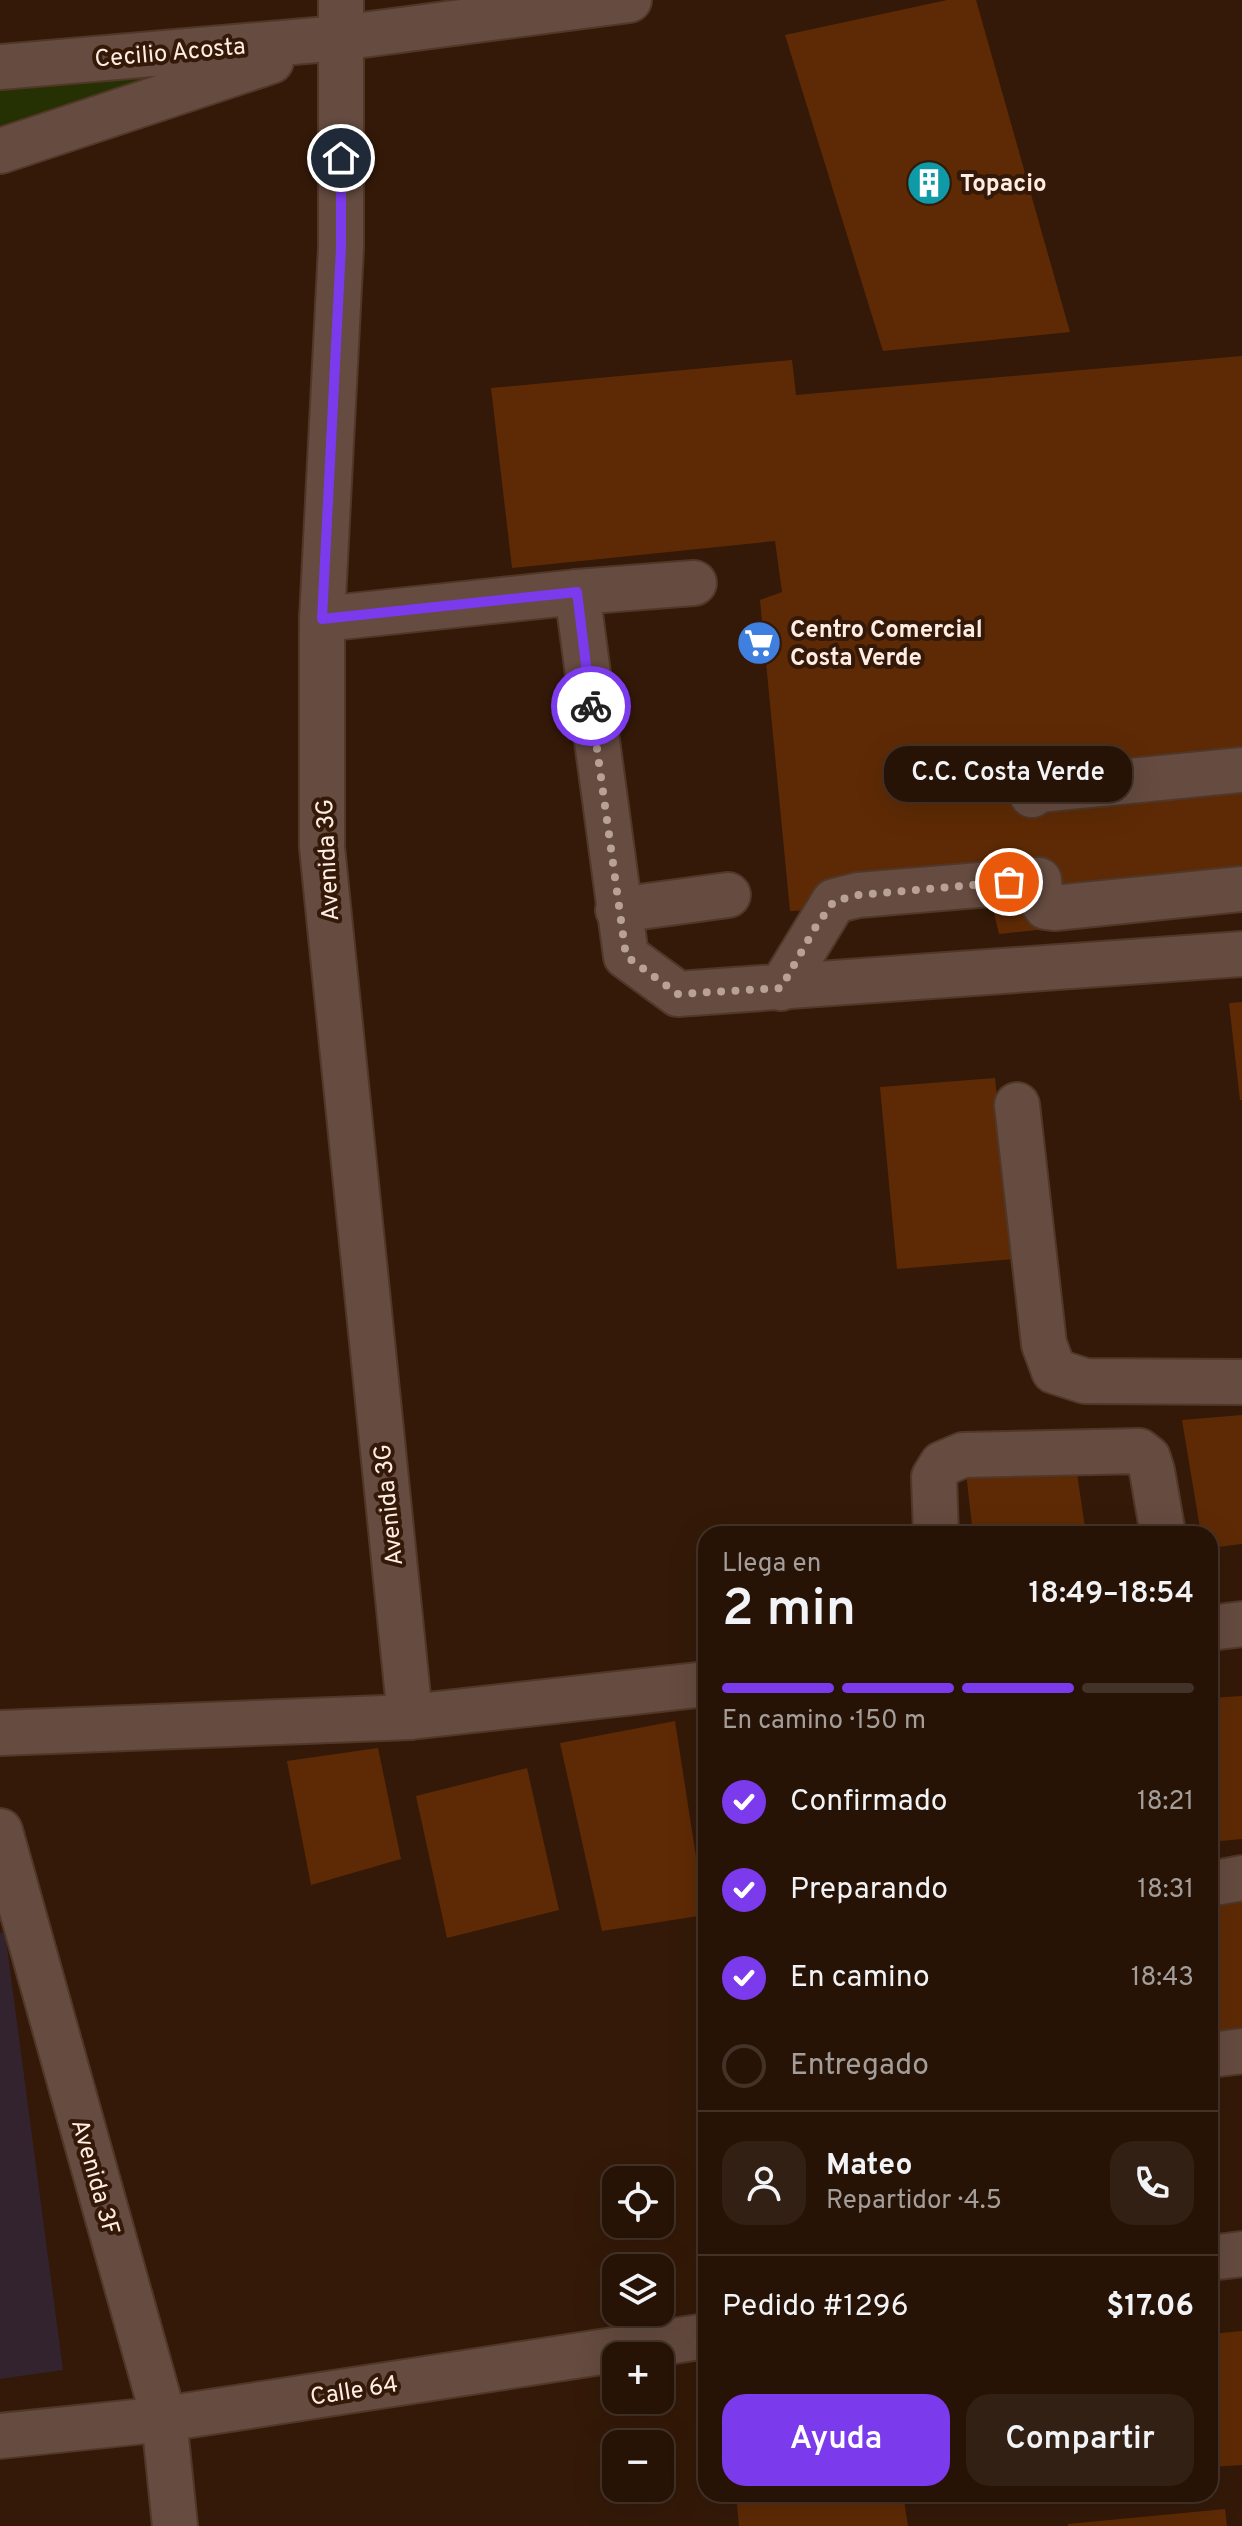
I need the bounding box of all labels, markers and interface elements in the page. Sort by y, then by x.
street label: Cecilio Acosta [93,32,247,76]
pin [307,124,375,192]
icon: home [319,136,363,180]
building icon: Topacio [905,159,953,207]
place label: Topacio [960,170,1047,200]
place label: Centro Comercial Costa Verde [790,616,983,674]
supermarket icon: Centro Comercial Costa Verde [735,619,783,667]
courier [551,666,631,746]
icon: bike [569,684,613,728]
callout: C.C. Costa Verde [885,746,1133,802]
text: C.C. Costa Verde [911,757,1105,790]
street label: Avenida 3G [311,798,347,922]
pin [975,848,1043,916]
icon: bag [987,860,1031,904]
street label: Avenida 3G [369,1442,411,1567]
text: Llega en [722,1548,821,1581]
text: 18:49–18:54 [1029,1576,1194,1613]
text: 2 min [722,1578,856,1644]
text: En camino · 150 m [722,1705,926,1738]
icon: check [722,1780,766,1824]
text: Confirmado [790,1784,948,1821]
text: 18:21 [1137,1786,1194,1819]
icon: check [722,1868,766,1912]
text: Preparando [790,1872,948,1909]
text: 18:31 [1137,1874,1194,1907]
icon: check [722,1956,766,2000]
text: En camino [790,1960,930,1997]
text: 18:43 [1131,1962,1194,1995]
text: Entregado [790,2048,929,2085]
street label: Avenida 3F [63,2116,125,2239]
button: person [722,2141,806,2225]
button: phone [1110,2141,1194,2225]
text: Mateo [826,2148,912,2185]
map controls [602,2166,674,2502]
button: locate [602,2166,674,2238]
text: Repartidor · 4.5 [826,2185,1002,2218]
button: layers [602,2254,674,2326]
text: Pedido #1296 [722,2289,909,2326]
text: $17.06 [1106,2289,1194,2326]
button: + [602,2342,674,2414]
street label: Calle 64 [308,2370,400,2414]
button: Ayuda [722,2394,950,2486]
button: Compartir [966,2394,1194,2486]
button: − [602,2430,674,2502]

